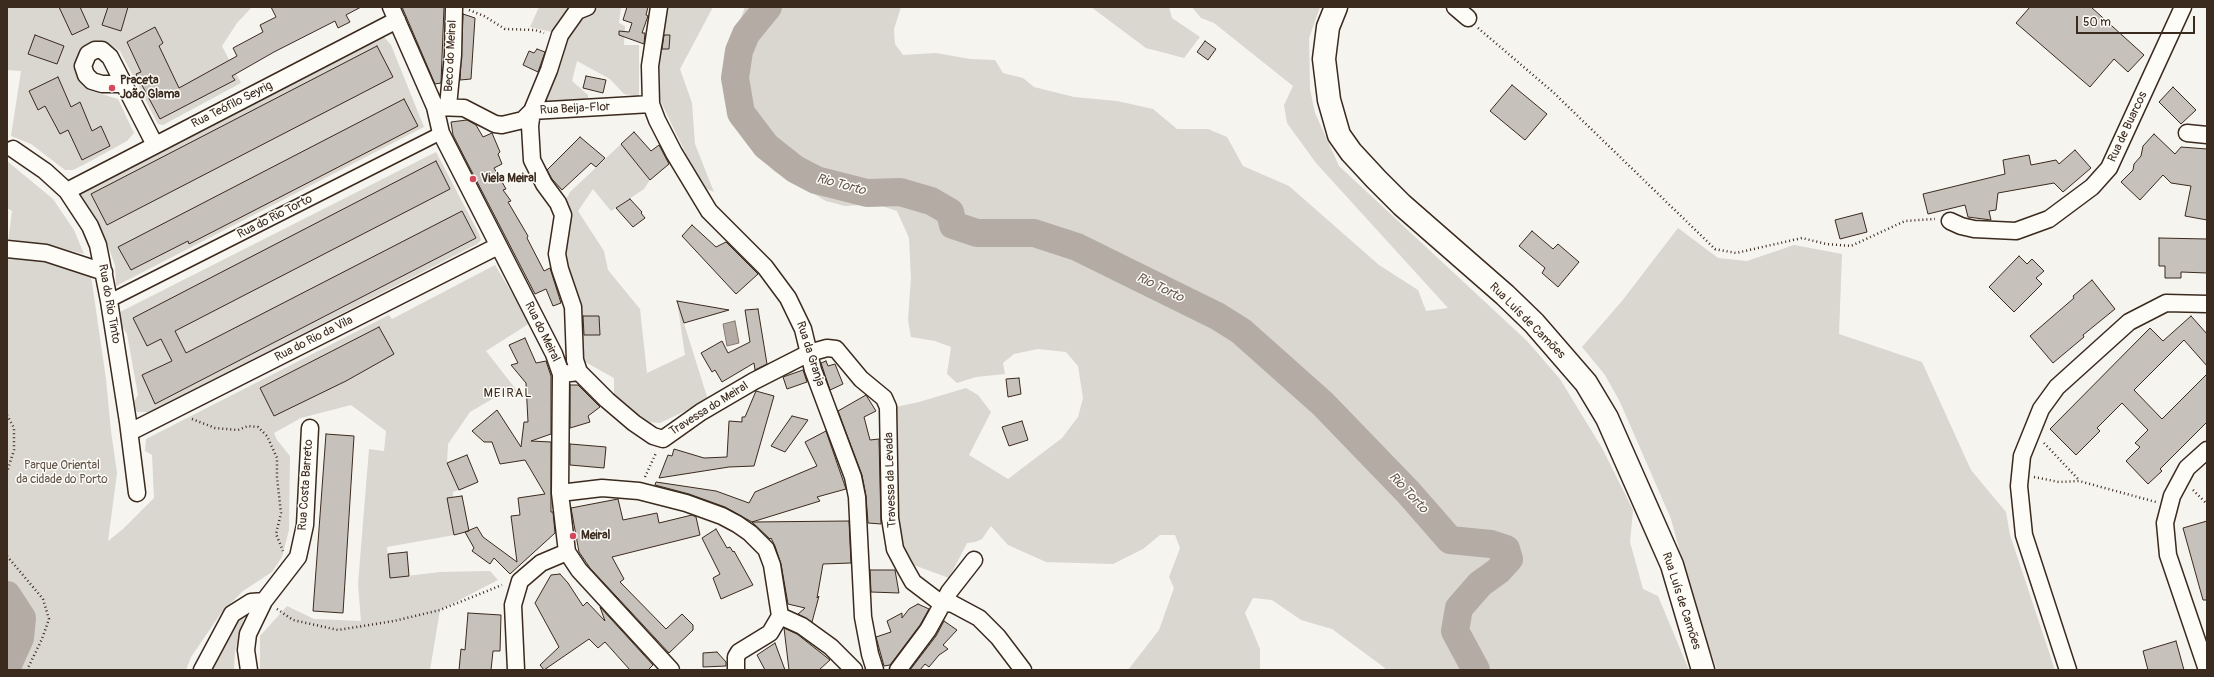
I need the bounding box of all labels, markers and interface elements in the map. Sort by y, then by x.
scale bar [2078,8,2197,34]
text: 50 m [2083,15,2111,30]
street label: Beco do Meiral [442,20,460,92]
place label: Praceta João Glama [120,74,180,102]
street label: Rua Teófilo Seyrig [189,78,275,132]
marker: Praceta João Glama [107,83,117,93]
street label: Rua de Buarcos [2105,89,2151,165]
street label: Rua Beija-Flor [539,100,611,118]
water label: Rio Torto [815,171,867,199]
place label: Viela Meiral [481,172,537,186]
marker: Viela Meiral [468,174,478,184]
street label: Rua do Rio Torto [235,192,315,242]
street label: Rua do Rio Tinto [95,263,123,345]
water label: Rio Torto [1134,270,1186,306]
street label: Rua Luís de Camões [1486,280,1568,362]
street label: Rua do Meiral [521,300,563,364]
street label: Rua do Rio da Vila [273,313,355,365]
street label: Rua da Granja [793,320,827,388]
street label: Travessa do Meiral [667,379,751,439]
district label: MEIRAL [483,386,533,402]
street label: Travessa da Levada [882,432,900,528]
street label: Rua Costa Barreto [296,439,316,531]
park label: Parque Oriental da cidade do Porto [16,459,108,487]
water label: Rio Torto [1385,469,1431,517]
place label: Meiral [581,529,610,543]
marker: Meiral [568,531,578,541]
street label: Rua Luís de Camões [1659,551,1703,651]

